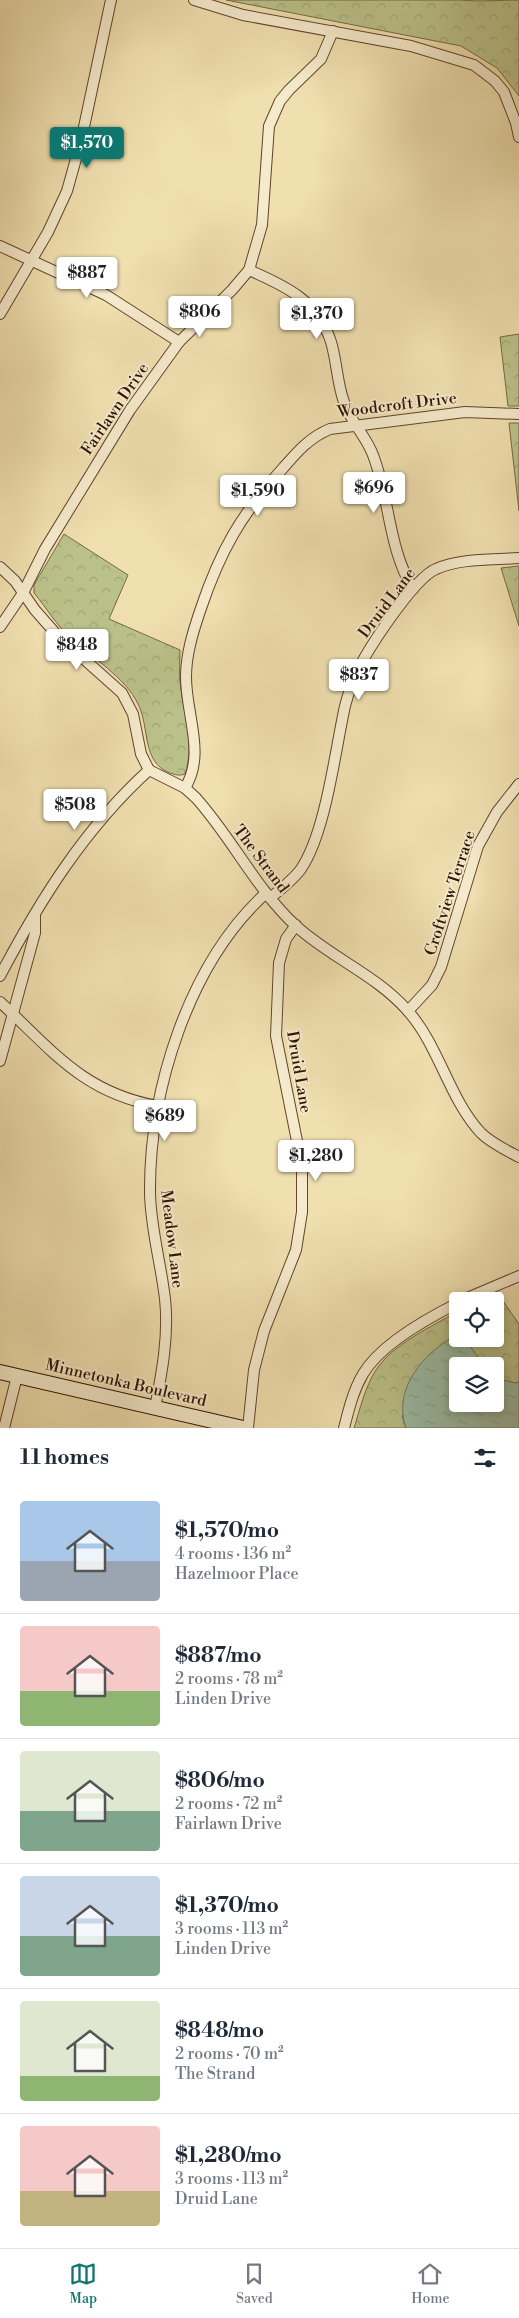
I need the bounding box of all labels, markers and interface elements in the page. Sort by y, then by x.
pin: $1,570 [46,126,128,169]
text: $1,570 [61,133,113,153]
pin: $887 [57,256,117,299]
text: $887 [67,263,107,283]
pin: $806 [170,296,230,338]
pin: $1,370 [276,298,358,340]
text: $806 [179,302,221,322]
text: $1,370 [291,304,343,324]
street label: Fairlawn Drive [77,359,153,459]
street label: Woodcroft Drive [335,388,458,422]
pin: $696 [344,472,404,514]
pin: $1,590 [217,474,299,517]
text: $696 [354,478,394,498]
text: $1,590 [231,481,285,501]
street label: Druid Lane [354,564,420,642]
pin: $848 [47,628,107,671]
text: $848 [57,635,97,655]
pin: $837 [329,658,389,701]
text: $837 [340,665,378,685]
pin: $508 [45,788,105,831]
text: $508 [54,795,96,815]
street label: The Strand [229,821,293,897]
street label: Croftview Terrace [420,828,480,958]
street label: Druid Lane [282,1029,316,1115]
pin: $689 [135,1100,195,1142]
text: $689 [145,1106,185,1126]
pin: $1,280 [275,1140,357,1182]
text: $1,280 [289,1146,343,1166]
street label: Meadow Lane [156,1189,188,1289]
map controls [449,1292,504,1412]
button: locate [449,1292,504,1347]
street label: Minnetonka Boulevard [43,1355,209,1411]
button: layers [449,1357,504,1412]
icon: filters [471,1444,499,1472]
text: 11 homes [20,1445,109,1471]
text: $1,570/mo [175,1518,279,1544]
icon: home [60,1521,120,1581]
text: 4 rooms · 136 m² [175,1544,291,1564]
text: Hazelmoor Place [175,1564,299,1584]
text: $887/mo [175,1643,262,1669]
icon: home [60,1646,120,1706]
text: 2 rooms · 78 m² [175,1669,283,1689]
text: Linden Drive [175,1689,271,1709]
text: $806/mo [175,1768,265,1794]
icon: home [60,1771,120,1831]
text: 2 rooms · 72 m² [175,1794,282,1814]
text: Fairlawn Drive [175,1814,282,1834]
text: $1,370/mo [175,1893,279,1919]
icon: home [60,1896,120,1956]
text: 3 rooms · 113 m² [175,1919,288,1939]
text: Linden Drive [175,1939,271,1959]
text: $848/mo [175,2018,264,2044]
icon: home [60,2021,120,2081]
text: 2 rooms · 70 m² [175,2044,284,2064]
text: The Strand [175,2064,255,2084]
text: $1,280/mo [175,2143,282,2169]
icon: home [60,2146,120,2206]
text: 3 rooms · 113 m² [175,2169,288,2189]
text: Druid Lane [175,2189,258,2209]
tab: Map [69,2260,97,2308]
tab: Saved [236,2260,273,2308]
tab: Home [411,2260,450,2308]

